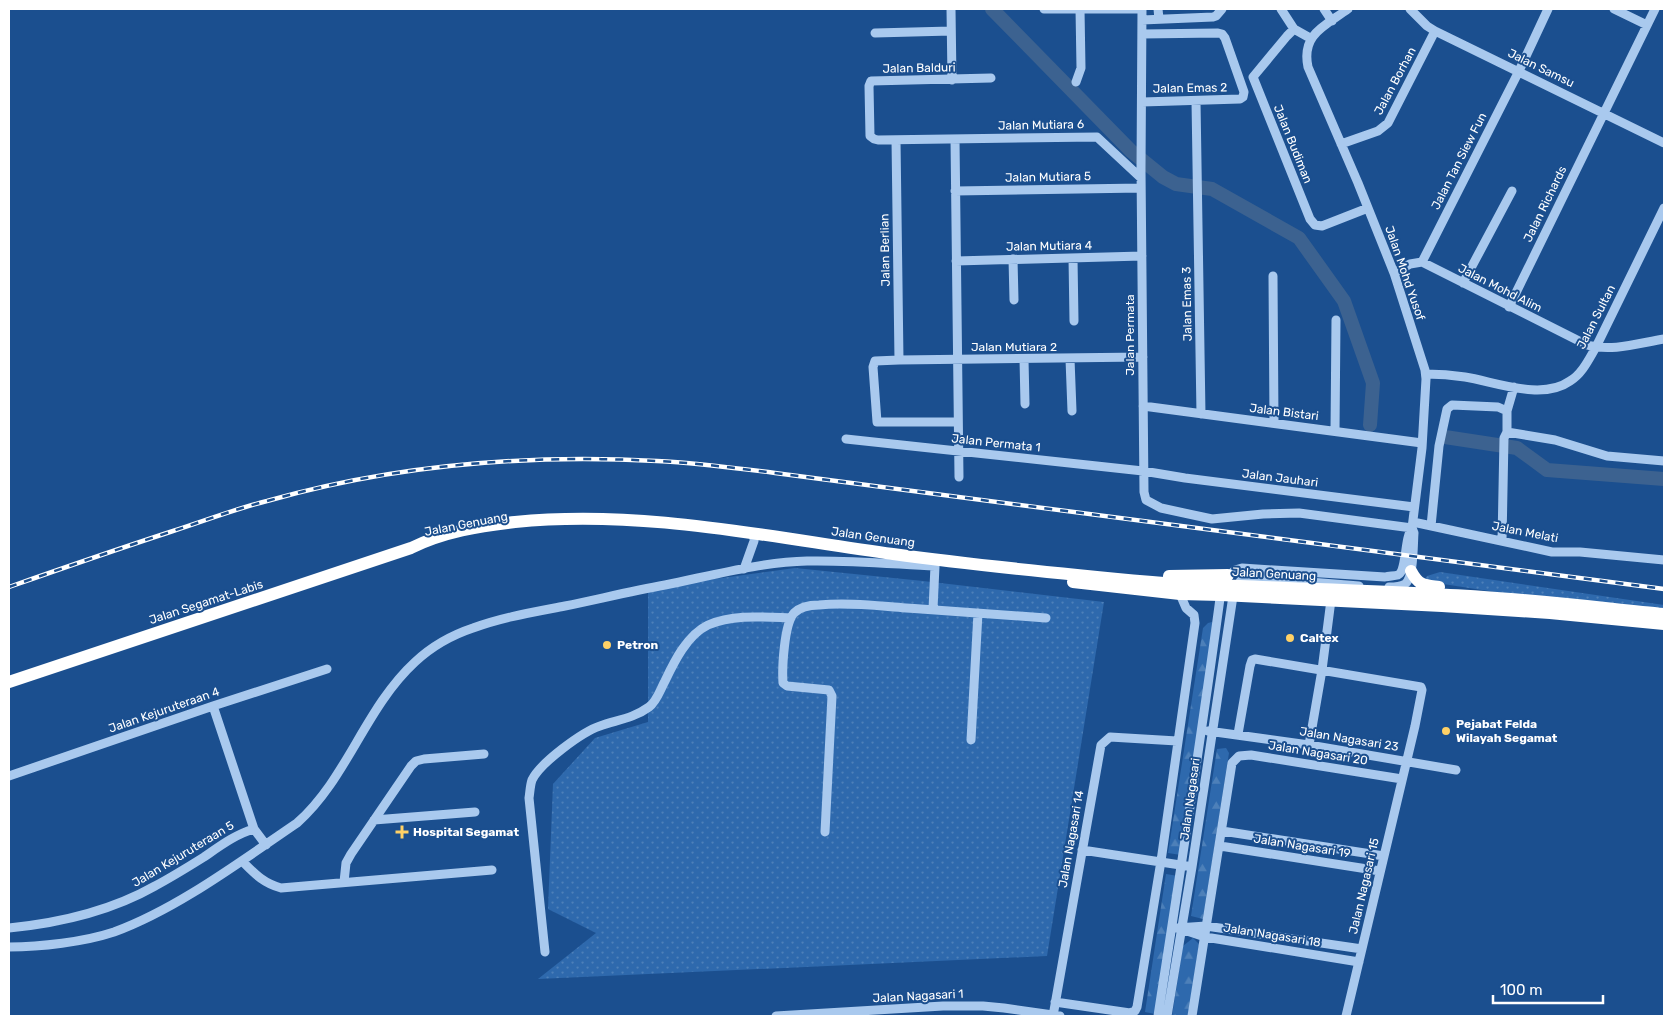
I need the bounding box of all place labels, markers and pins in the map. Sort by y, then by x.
place label: Caltex [1300,631,1339,645]
marker: Caltex [1284,632,1296,644]
place label: Petron [617,638,658,652]
marker: Petron [601,639,613,651]
place label: Pejabat Felda Wilayah Segamat [1456,717,1558,745]
marker: Pejabat Felda Wilayah Segamat [1440,725,1452,737]
marker: Hospital Segamat [395,825,409,839]
place label: Hospital Segamat [413,825,519,839]

